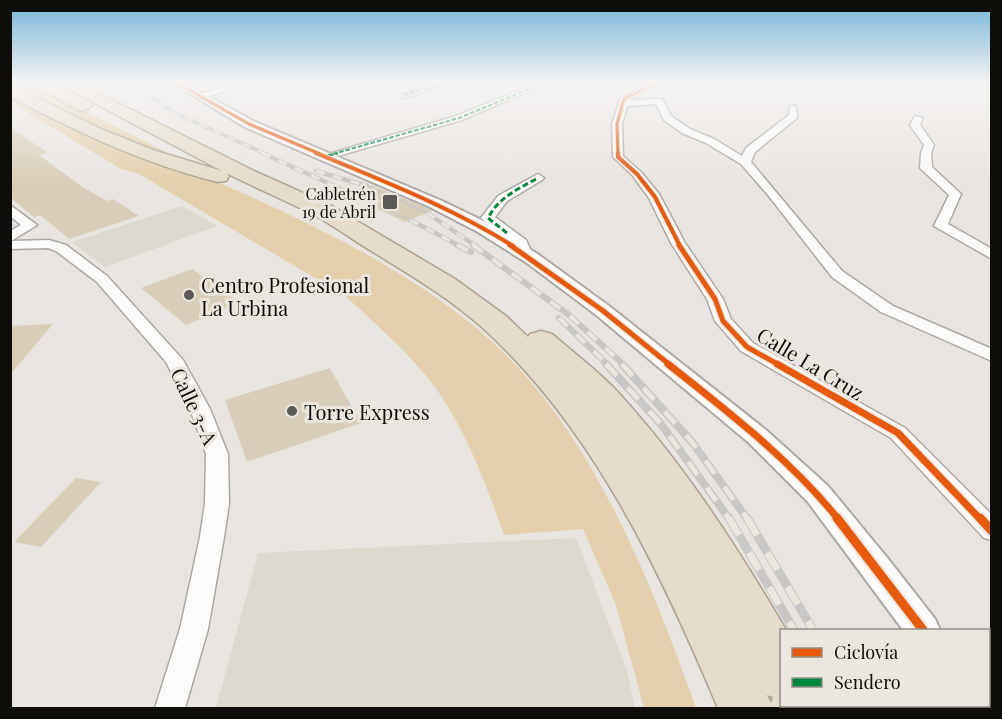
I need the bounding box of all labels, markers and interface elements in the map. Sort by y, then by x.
place label: Cabletrén 19 de Abril [302,183,376,222]
marker: Cabletrén 19 de Abril [381,193,399,211]
place label: Centro Profesional La Urbina [201,271,370,321]
marker: Centro Profesional La Urbina [182,288,196,302]
street label: Calle La Cruz [752,320,870,406]
street label: Calle 3-A [166,363,225,449]
place label: Torre Express [304,398,430,425]
marker: Torre Express [285,404,299,418]
legend [780,629,990,707]
text: Ciclovía [834,640,898,664]
text: Sendero [834,670,901,694]

